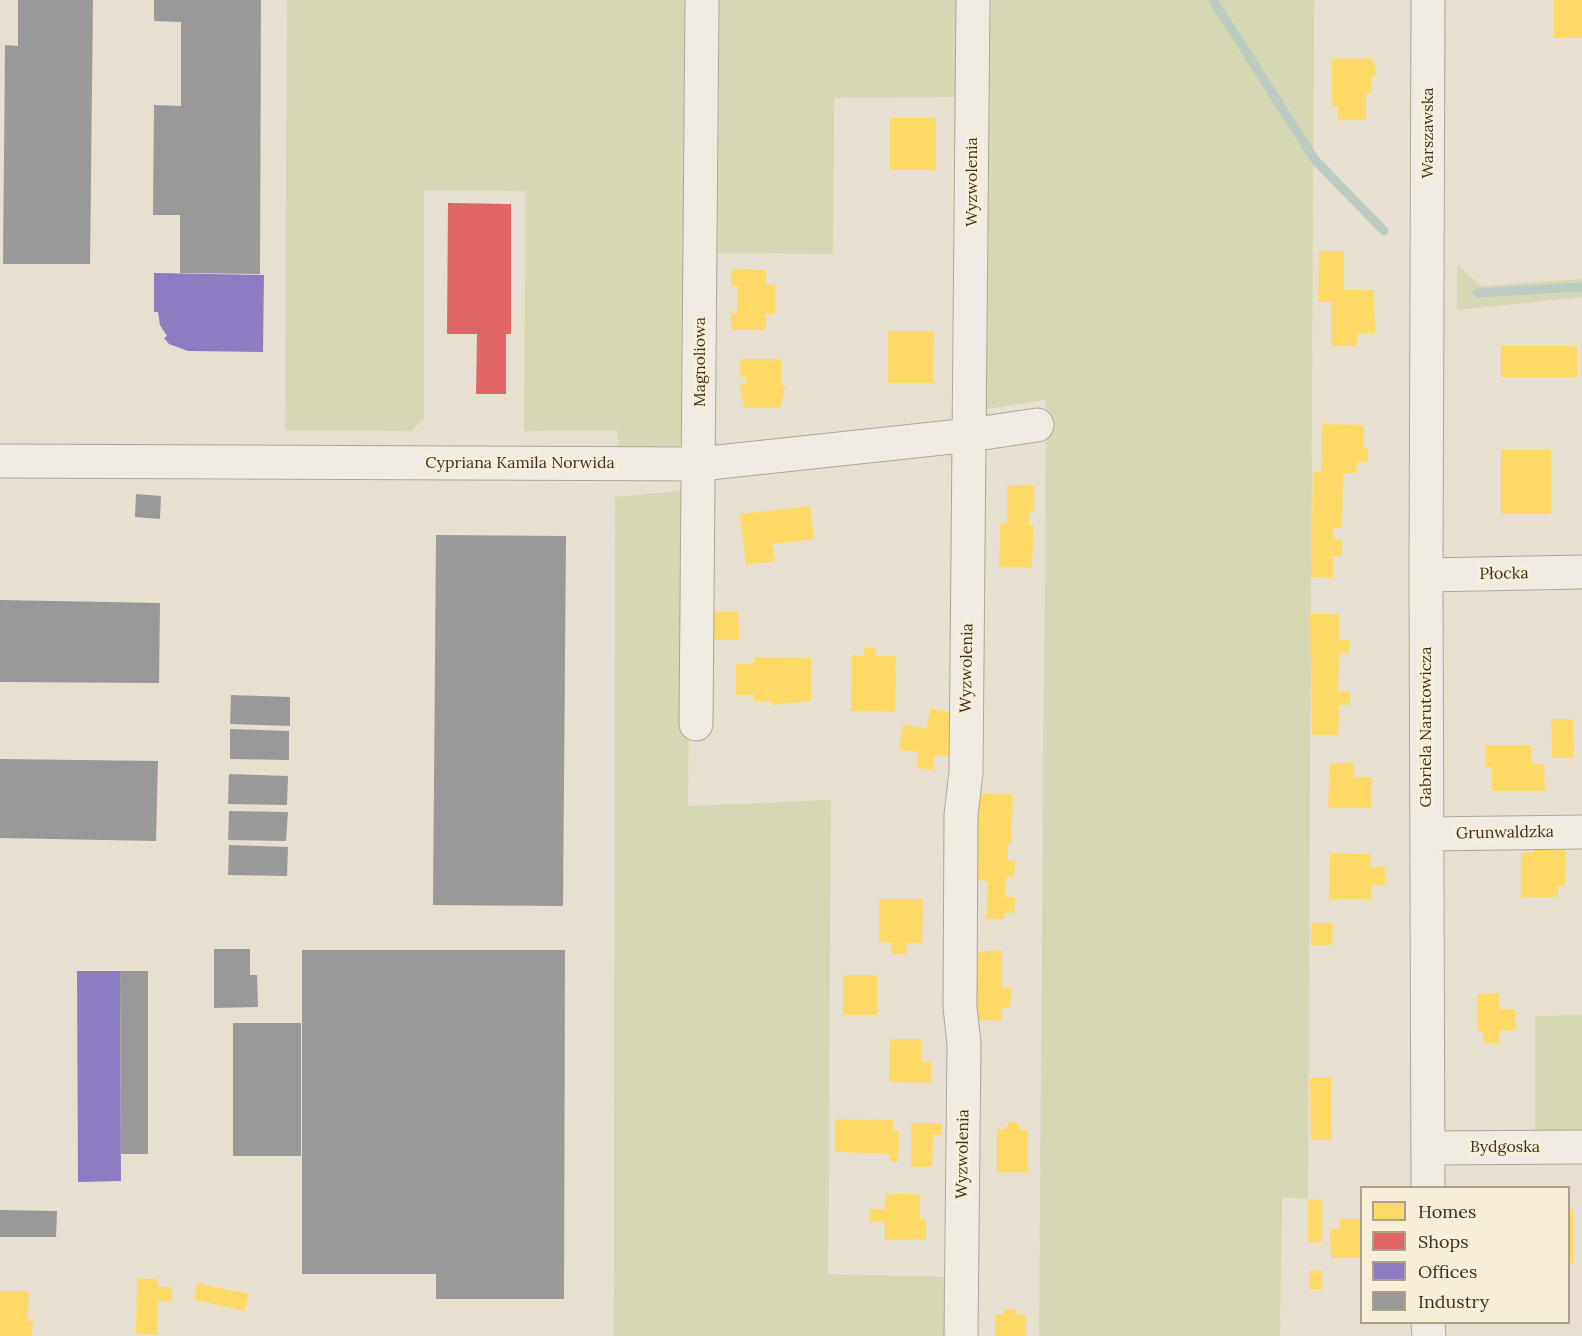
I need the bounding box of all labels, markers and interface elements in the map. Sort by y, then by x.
street label: Warszawska [1418,87,1438,179]
street label: Wyzwolenia [962,137,982,227]
street label: Magnoliowa [690,317,710,407]
street label: Cypriana Kamila Norwida [425,453,615,473]
street label: Płocka [1479,564,1529,584]
street label: Wyzwolenia [957,623,977,713]
street label: Gabriela Narutowicza [1416,646,1436,808]
street label: Grunwaldzka [1456,823,1554,843]
street label: Wyzwolenia [953,1109,973,1199]
street label: Bydgoska [1470,1137,1540,1157]
legend [1360,1186,1570,1324]
text: Homes [1418,1200,1476,1223]
text: Shops [1418,1230,1469,1253]
text: Offices [1418,1260,1477,1283]
text: Industry [1418,1290,1489,1313]

